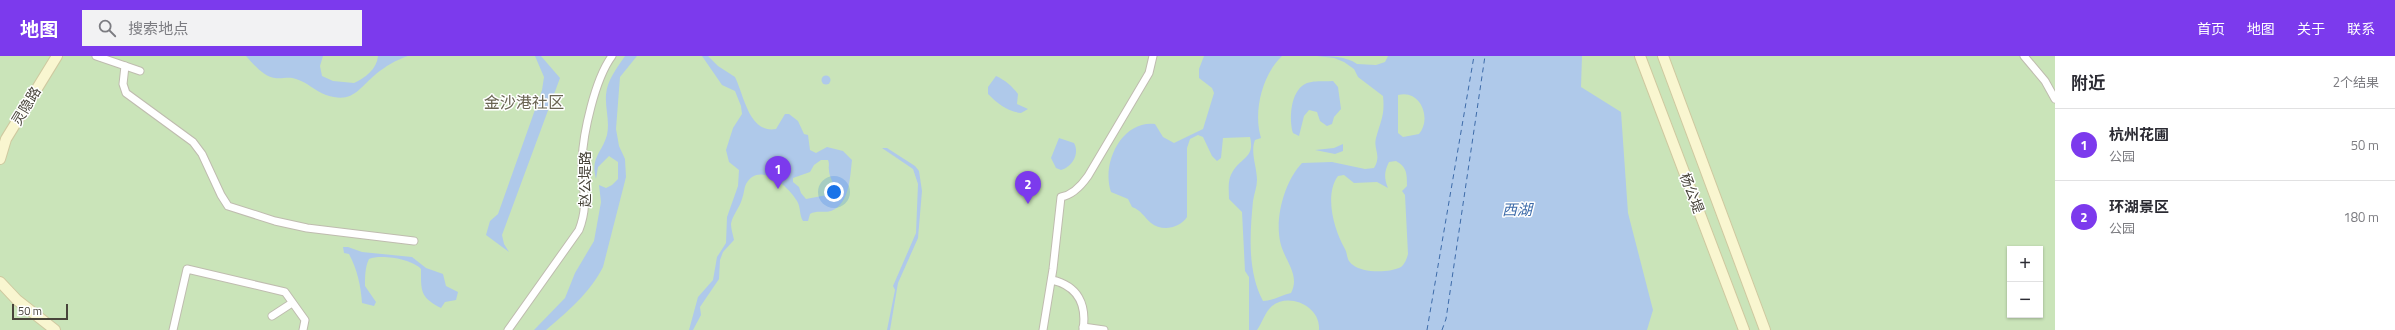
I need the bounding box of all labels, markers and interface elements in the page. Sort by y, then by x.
search box [82,10,362,46]
text: 地图 [20,14,58,43]
icon: search [96,17,118,39]
text: 搜索地点 [128,17,188,40]
text: 首页 [2197,18,2225,39]
text: 地图 [2247,18,2275,39]
text: 关于 [2297,18,2325,39]
text: 联系 [2347,18,2375,39]
text: 附近 [2071,70,2105,96]
text: 2个结果 [2333,72,2379,92]
street label: 灵隐路 [6,82,45,129]
district label: 金沙港社区 [484,90,564,114]
text: 杭州花圃 [2109,123,2169,146]
text: 1 [2080,135,2088,155]
text: 50 m [2351,135,2379,155]
text: 公园 [2109,146,2135,166]
street label: 赵公堤路 [574,151,595,208]
pin: 1 [765,156,791,189]
street label: 杨公堤 [1675,169,1710,216]
pin: 2 [1015,171,1041,204]
your location [824,182,844,202]
text: 环湖景区 [2109,195,2169,218]
water label: 西湖 [1502,198,1534,221]
text: 2 [2080,207,2088,227]
text: 180 m [2343,207,2379,227]
text: 公园 [2109,218,2135,238]
map controls [2007,246,2043,318]
button: + [2007,246,2043,282]
button: − [2007,282,2043,318]
scale bar [12,302,68,321]
text: 50 m [18,303,42,319]

